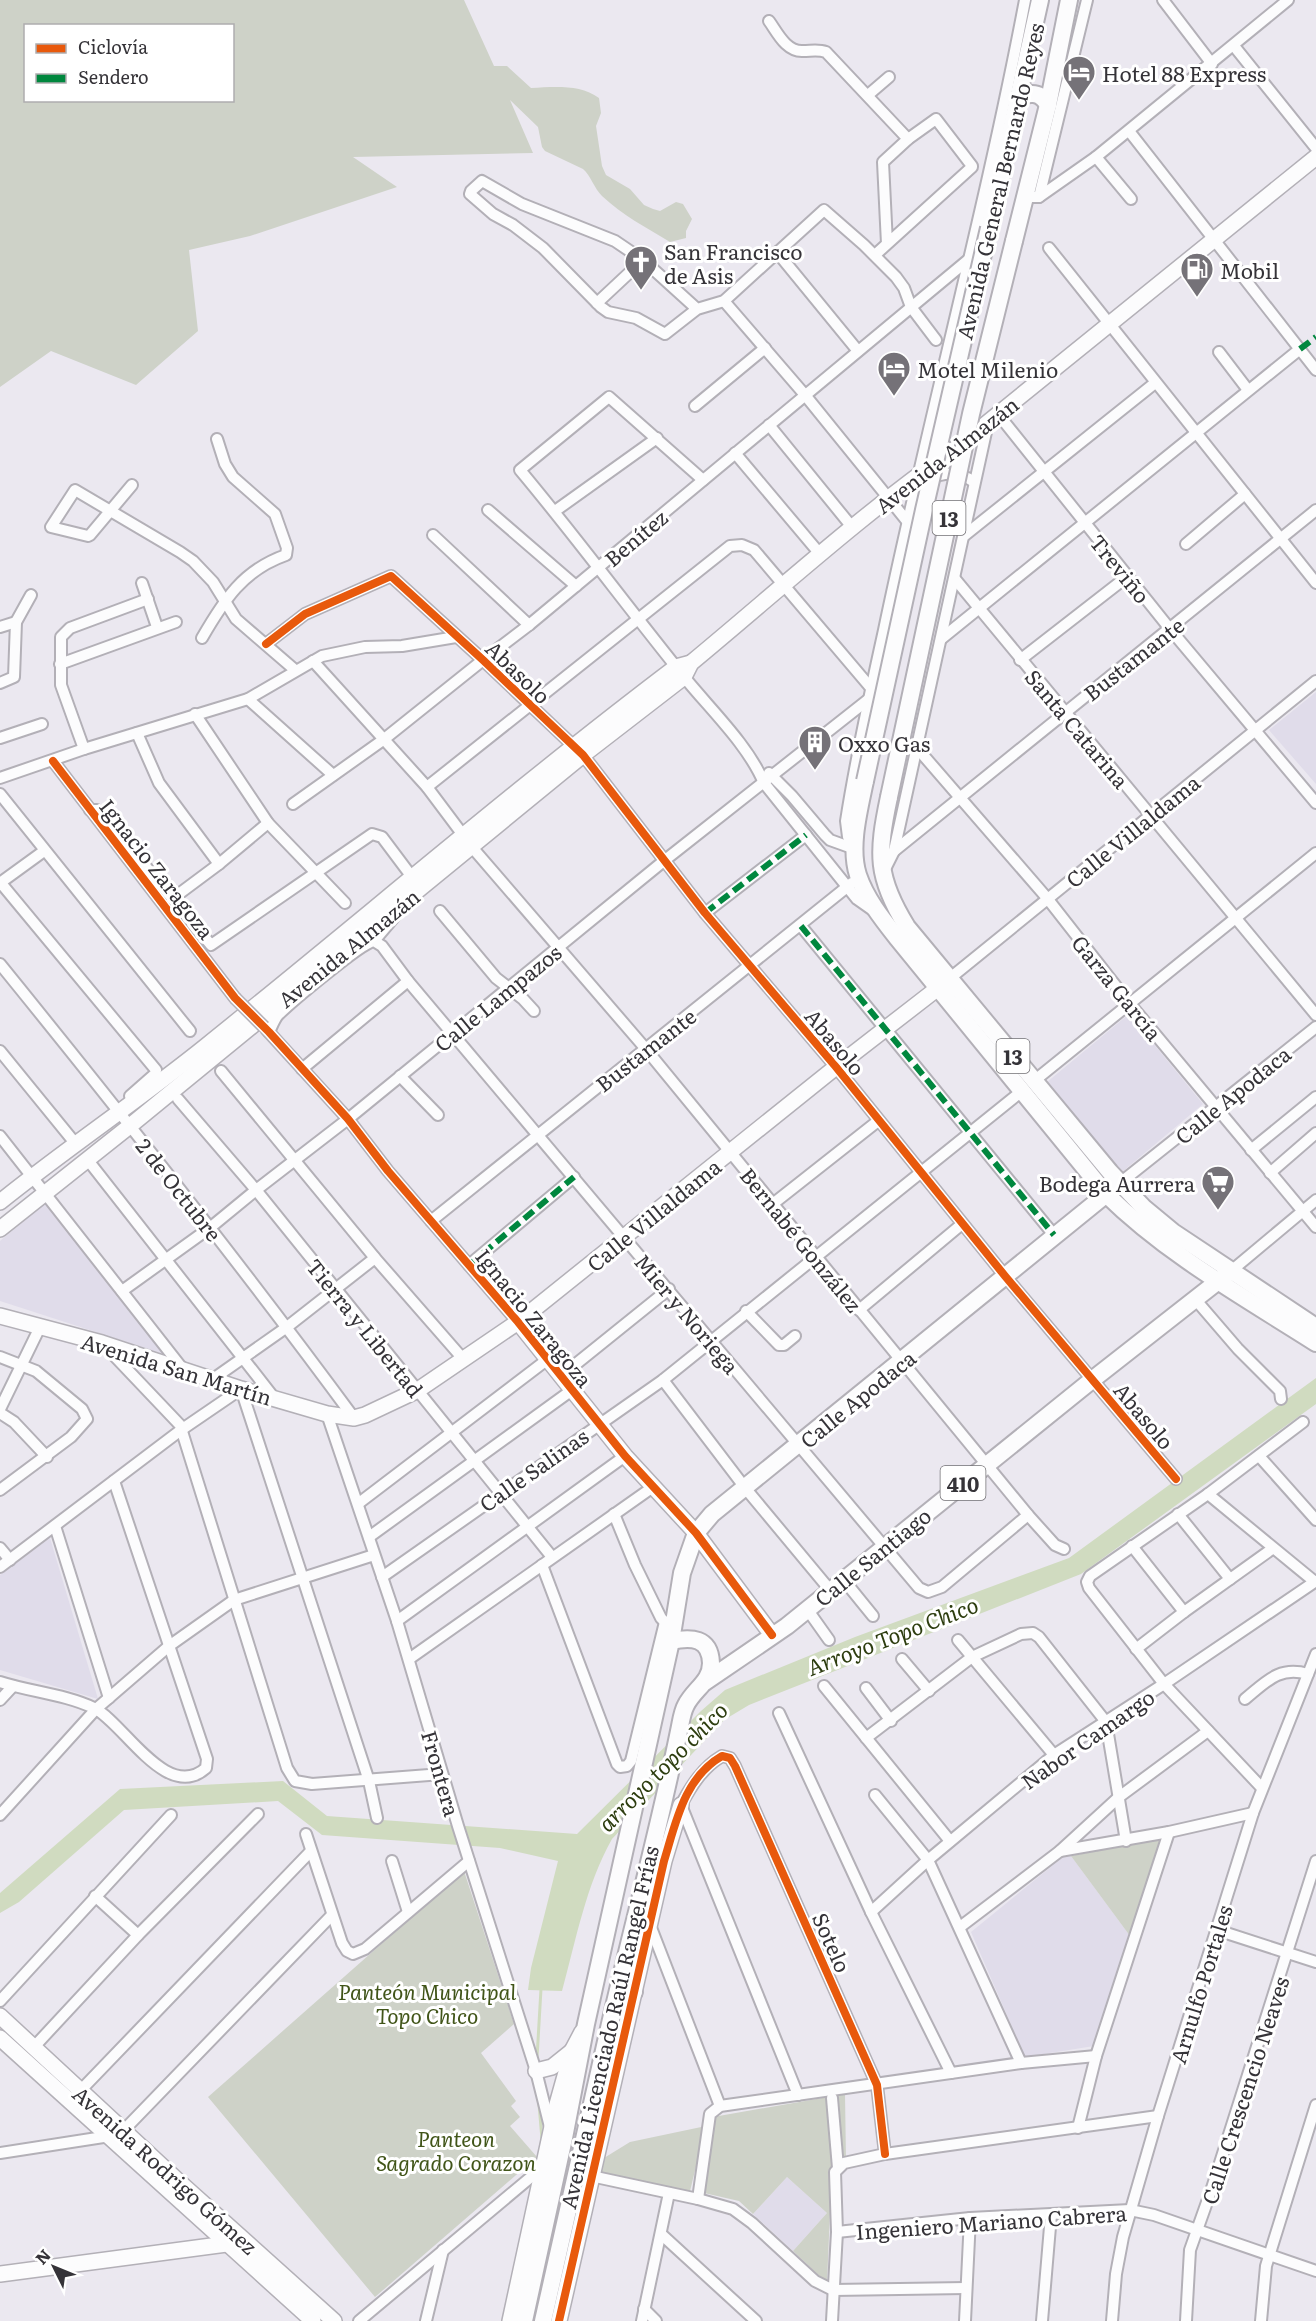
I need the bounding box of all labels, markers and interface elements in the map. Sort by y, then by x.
street label: Avenida General Bernardo Reyes [947,20,1051,342]
legend [24,24,234,102]
text: Ciclovía [78,33,148,60]
hotel icon: Hotel 88 Express [1061,54,1097,101]
place label: Hotel 88 Express [1102,57,1266,88]
text: Sendero [78,63,149,90]
place label: San Francisco de Asis [664,235,803,290]
church icon: San Francisco de Asis [623,244,659,291]
fuel station icon: Mobil [1179,251,1215,298]
place label: Mobil [1220,254,1279,285]
hotel icon: Motel Milenio [876,350,912,397]
place label: Motel Milenio [917,353,1058,384]
street label: Avenida Almazán [868,388,1024,520]
street label: Benítez [597,501,673,573]
road number: 13 [932,501,966,535]
street label: Treviño [1084,527,1158,609]
street label: Bustamante [1076,609,1190,707]
street label: Abasolo [480,632,558,710]
street label: Santa Catarina [1019,662,1138,795]
building icon: Oxxo Gas [797,724,833,771]
place label: Oxxo Gas [838,727,930,758]
street label: Calle Villaldama [1058,766,1206,894]
street label: Ignacio Zaragoza [93,791,223,945]
street label: Avenida Almazán [270,880,426,1014]
street label: Garza García [1066,928,1171,1047]
street label: Calle Lampazos [427,936,567,1058]
street label: Bustamante [588,1000,702,1098]
street label: Abasolo [799,1001,873,1081]
street label: Calle Apodaca [1168,1037,1297,1150]
road number: 13 [996,1039,1030,1073]
street label: 2 de Octubre [130,1131,230,1247]
street label: Calle Villaldama [579,1150,727,1278]
street label: Bernabé González [734,1160,870,1318]
supermarket icon: Bodega Aurrera [1200,1164,1236,1211]
place label: Bodega Aurrera [1039,1167,1196,1198]
street label: Ignacio Zaragoza [469,1241,601,1394]
street label: Mier y Noriega [628,1246,748,1380]
street label: Tierra y Libertad [300,1251,432,1403]
street label: Avenida San Martín [78,1324,276,1412]
street label: Calle Apodaca [793,1341,922,1454]
street label: Abasolo [1108,1375,1182,1455]
street label: Calle Salinas [472,1420,594,1518]
road number: 410 [940,1466,986,1500]
street label: Calle Santiago [807,1499,937,1613]
water label: Arroyo Topo Chico [801,1587,983,1683]
street label: Nabor Camargo [1014,1680,1160,1796]
water label: arroyo topo chico [590,1694,734,1838]
street label: Frontera [415,1726,469,1820]
street label: Avenida Licenciado Raúl Rangel Frías [551,1842,665,2212]
street label: Arnulfo Portales [1161,1901,1239,2067]
street label: Sotelo [806,1907,860,1977]
street label: Calle Crescencio Neaves [1193,1972,1295,2208]
park label: Panteón Municipal Topo Chico [338,1975,516,2030]
street label: Avenida Rodrigo Gómez [67,2078,265,2260]
park label: Panteon Sagrado Corazon [376,2122,537,2177]
street label: Ingeniero Mariano Cabrera [854,2196,1128,2246]
north arrow [24,2237,84,2297]
text: N [29,2243,56,2269]

